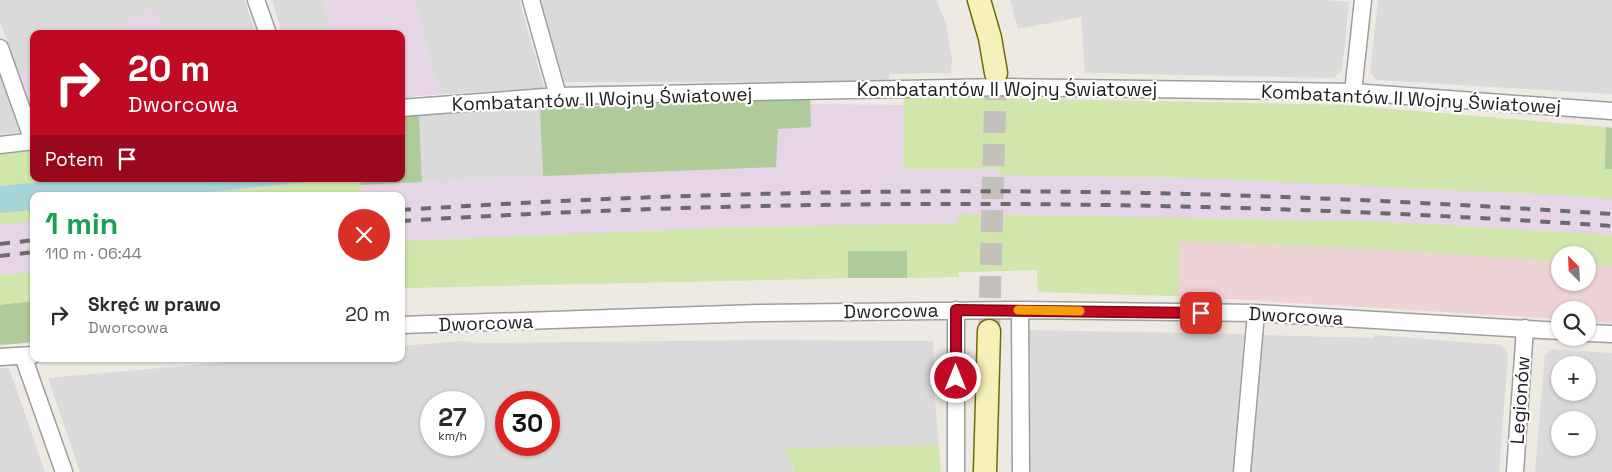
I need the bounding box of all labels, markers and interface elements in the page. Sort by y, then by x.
text: 20 m [128,47,210,91]
icon: right [45,50,110,115]
street label: Kombatantów II Wojny Światowej [857,77,1157,102]
street label: Kombatantów II Wojny Światowej [1260,79,1562,119]
street label: Kombatantów II Wojny Światowej [451,81,753,117]
text: Dworcowa [128,90,238,118]
icon: arrive [113,145,141,173]
text: Potem [45,147,103,172]
text: 1 min [45,204,118,243]
button: close [338,209,390,261]
text: 110 m · 06:44 [45,243,142,264]
north arrow [1551,246,1596,291]
map controls [1551,246,1596,456]
text: Skręć w prawo [88,292,221,317]
pin [1180,292,1222,334]
street label: Dworcowa [843,298,939,324]
icon: arrive [1187,299,1215,327]
icon: right [45,301,73,329]
street label: Dworcowa [1248,301,1344,331]
button: search [1551,301,1596,346]
text: 20 m [345,302,390,327]
street label: Dworcowa [438,309,534,337]
text: Dworcowa [88,317,168,338]
position arrow [929,351,981,403]
street label: Legionów [1504,355,1536,445]
button: + [1551,356,1596,401]
speed limit sign: 30 [495,391,560,456]
text: 27 [438,401,467,433]
button: − [1551,411,1596,456]
text: km/h [438,428,467,444]

